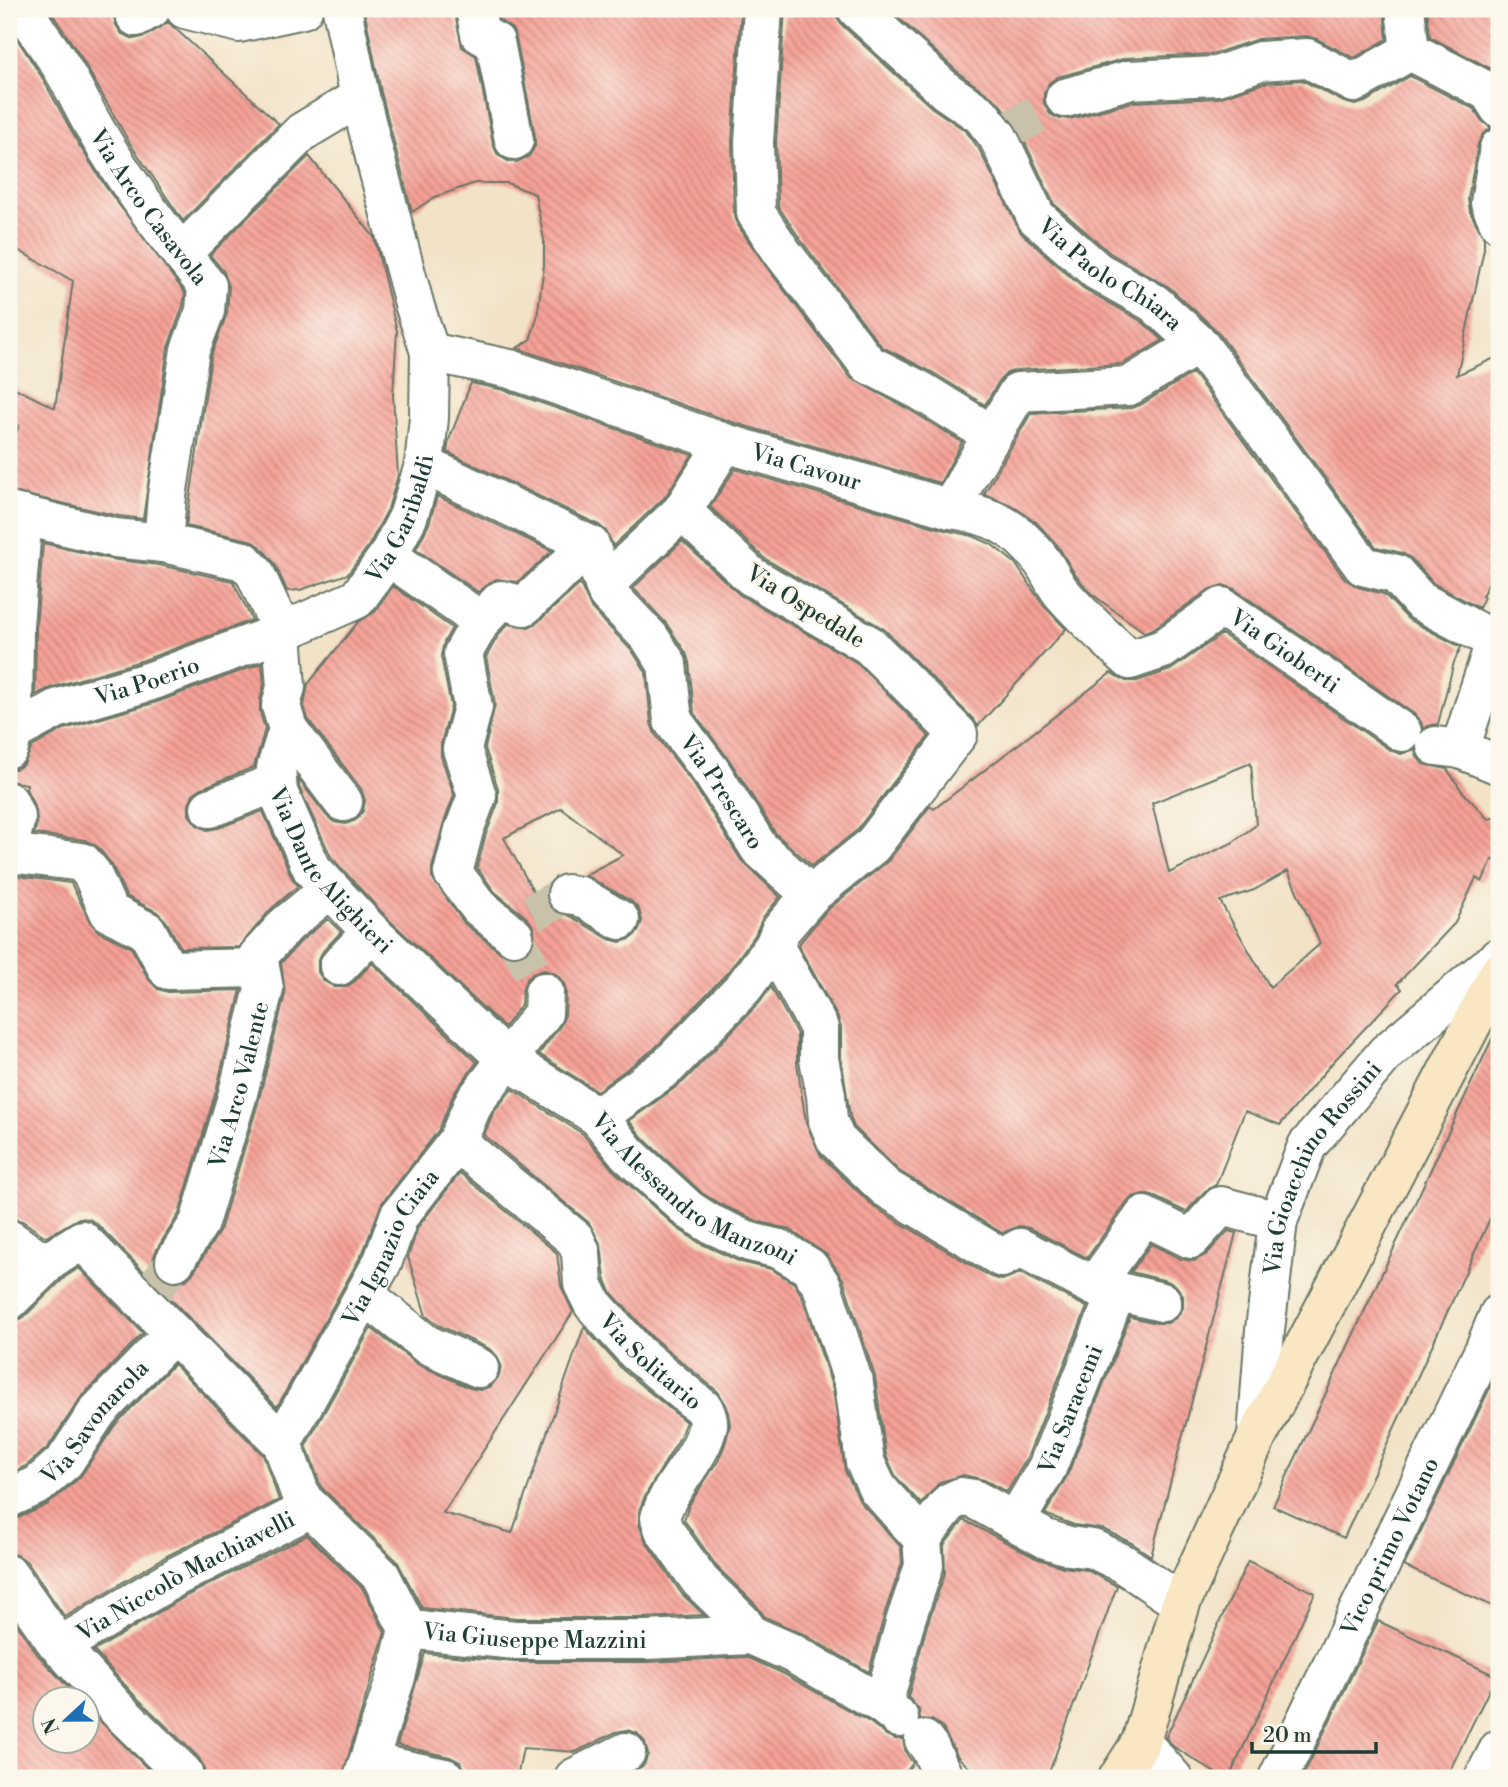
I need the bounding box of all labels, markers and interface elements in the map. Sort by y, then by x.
street label: Via Arco Casavola [83,123,214,291]
street label: Via Paolo Chiara [1031,212,1188,337]
street label: Via Cavour [747,438,865,497]
street label: Via Garibaldi [360,454,440,590]
street label: Via Ospedale [740,559,870,655]
street label: Via Gioberti [1223,603,1345,700]
street label: Via Poerio [91,651,204,712]
street label: Via Prescaro [672,728,769,855]
street label: Via Dante Alighieri [262,782,398,960]
street label: Via Arco Valente [203,998,275,1173]
street label: Via Gioacchino Rossini [1259,1056,1388,1277]
street label: Via Alessandro Manzoni [584,1106,802,1272]
street label: Via Ignazio Ciaia [336,1164,446,1332]
street label: Via Solitario [592,1307,707,1416]
street label: Via Saracemi [1033,1341,1109,1479]
street label: Via Savonarola [35,1354,155,1491]
street label: Vico primo Votano [1335,1453,1445,1642]
street label: Via Niccolò Machiavelli [71,1506,300,1648]
street label: Via Giuseppe Mazzini [420,1617,647,1655]
north arrow [32,1686,102,1756]
scale bar [1252,1710,1377,1754]
text: N [37,1715,65,1737]
text: 20 m [1263,1723,1312,1749]

